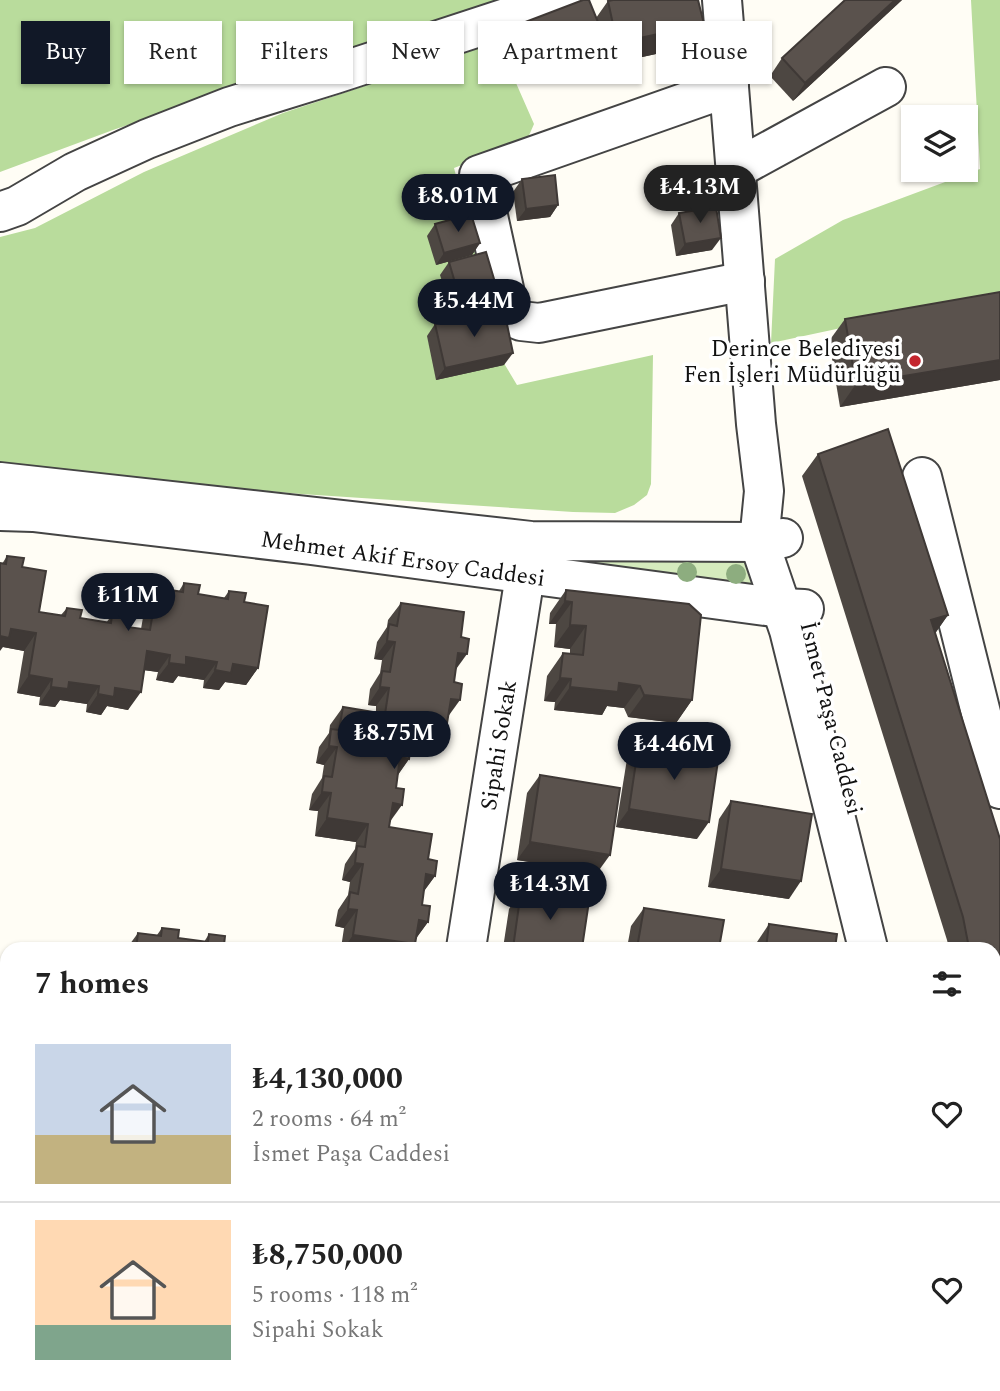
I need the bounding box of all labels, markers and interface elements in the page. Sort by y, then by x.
chip: Buy [21,21,110,84]
chip: Rent [124,21,222,84]
chip: Filters [236,21,353,84]
chip: New [367,21,464,84]
chip: Apartment [478,21,642,84]
chip: House [656,21,772,84]
map controls [901,105,978,182]
button: layers [901,105,978,182]
pin: ₺4.13M [643,166,757,225]
text: ₺4.13M [660,170,740,205]
pin: ₺8.01M [401,174,515,234]
text: ₺8.01M [418,179,498,214]
pin: ₺5.44M [417,280,531,339]
text: ₺5.44M [434,284,514,319]
place label: Derince Belediyesi Fen İşleri Müdürlüğü [683,332,901,393]
marker: Derince Belediyesi Fen İşleri Müdürlüğü [907,353,923,369]
street label: Mehmet Akif Ersoy Caddesi [258,522,547,597]
pin: ₺11M [87,574,169,633]
text: ₺11M [97,578,159,613]
street label: İsmet Paşa Caddesi [790,618,871,819]
street label: Sipahi Sokak [472,677,527,813]
pin: ₺8.75M [337,712,451,771]
text: ₺8.75M [354,716,434,751]
pin: ₺4.46M [617,722,731,782]
text: ₺4.46M [634,727,714,762]
pin: ₺14.3M [493,862,607,922]
text: ₺14.3M [510,867,590,902]
text: 7 homes [35,961,149,1007]
icon: filters [928,965,966,1003]
text: ₺4,130,000 [252,1056,403,1102]
icon: home [91,1072,175,1156]
icon: heart [928,1095,966,1133]
text: 2 rooms · 64 m² [252,1102,406,1137]
text: İsmet Paşa Caddesi [252,1137,450,1172]
text: ₺8,750,000 [252,1232,403,1278]
icon: home [91,1248,175,1332]
icon: heart [928,1271,966,1309]
text: 5 rooms · 118 m² [252,1278,418,1313]
text: Sipahi Sokak [252,1313,383,1348]

